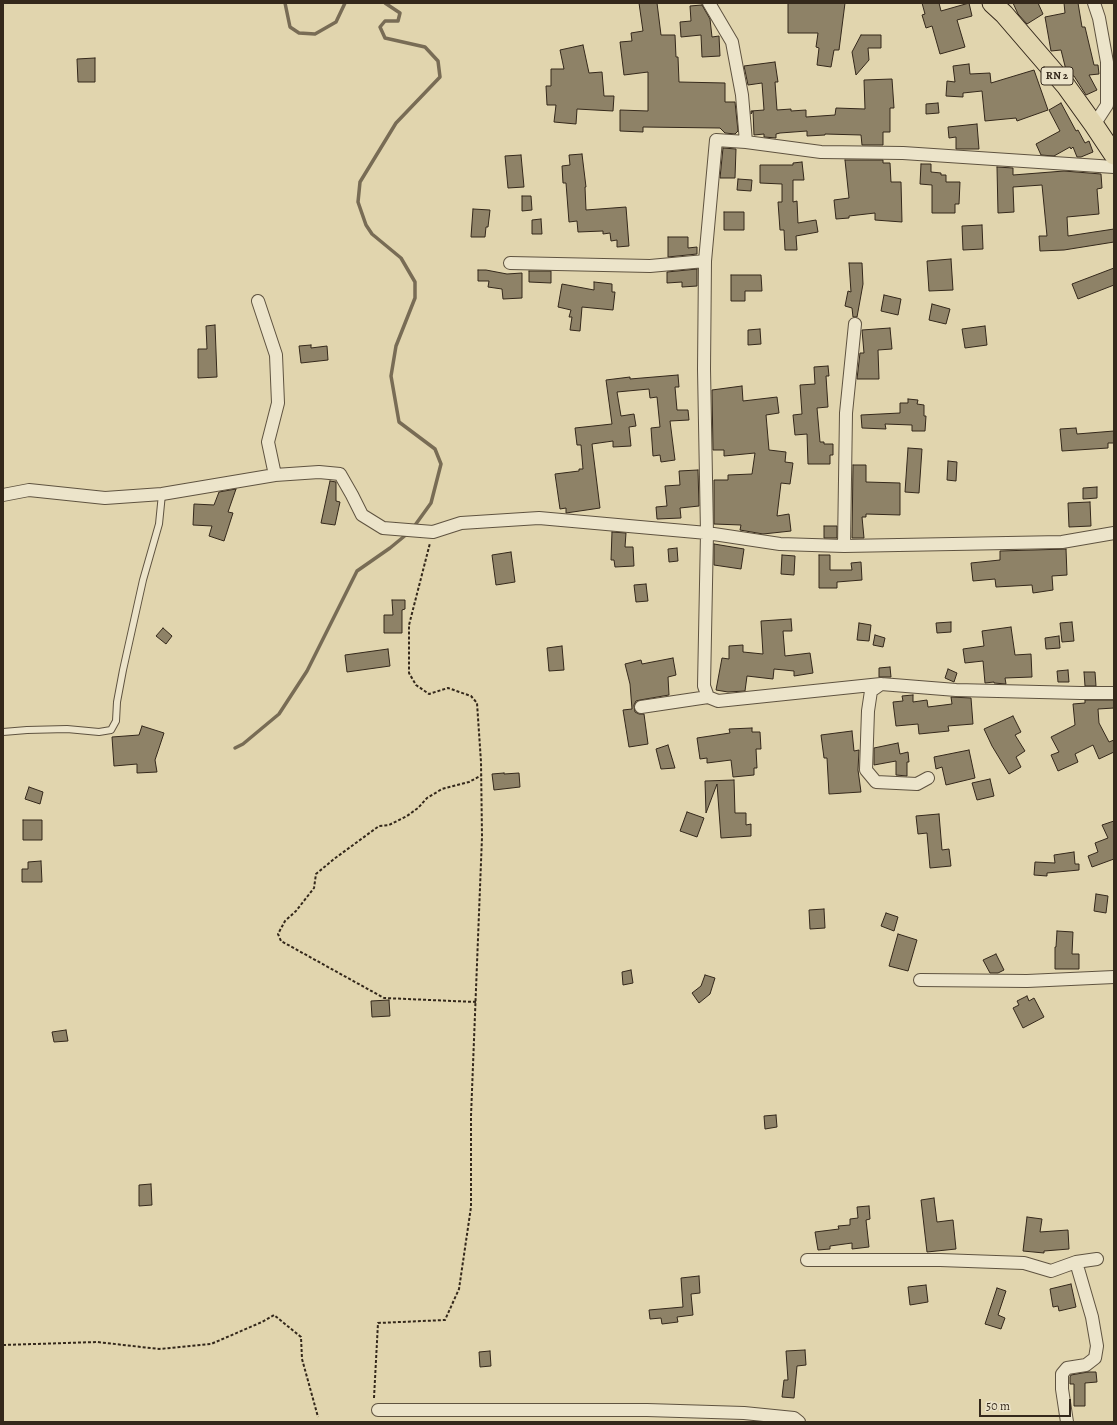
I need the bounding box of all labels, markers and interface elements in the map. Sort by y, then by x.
road number: RN 2 [1041,67,1073,85]
scale bar [981,1391,1073,1417]
text: 50 m [986,1398,1010,1414]

